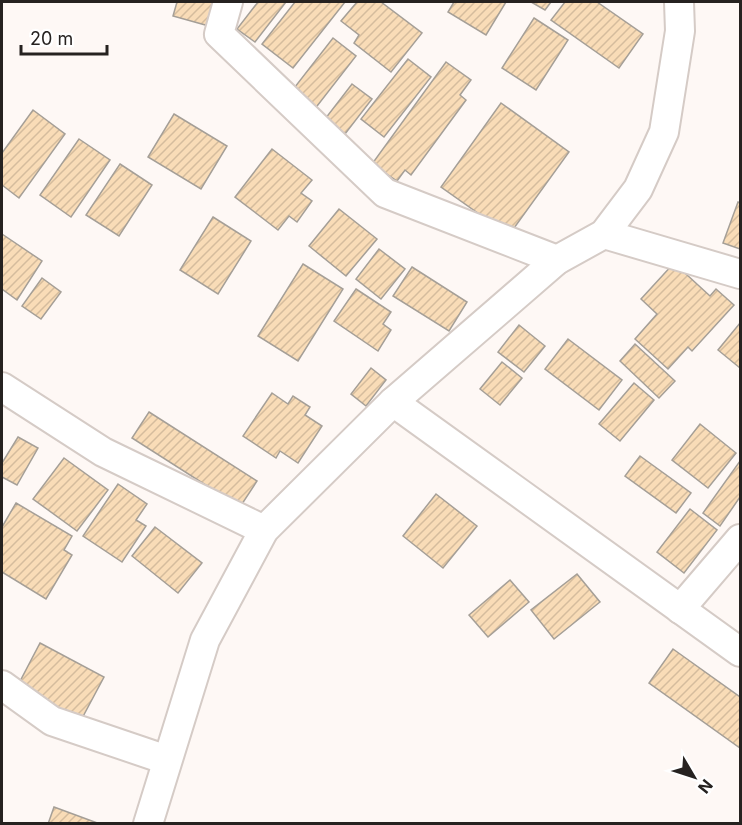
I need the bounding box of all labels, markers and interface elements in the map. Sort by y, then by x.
scale bar [21,18,106,56]
text: 20 m [30,28,73,49]
north arrow [664,747,724,807]
text: N [694,775,717,797]

